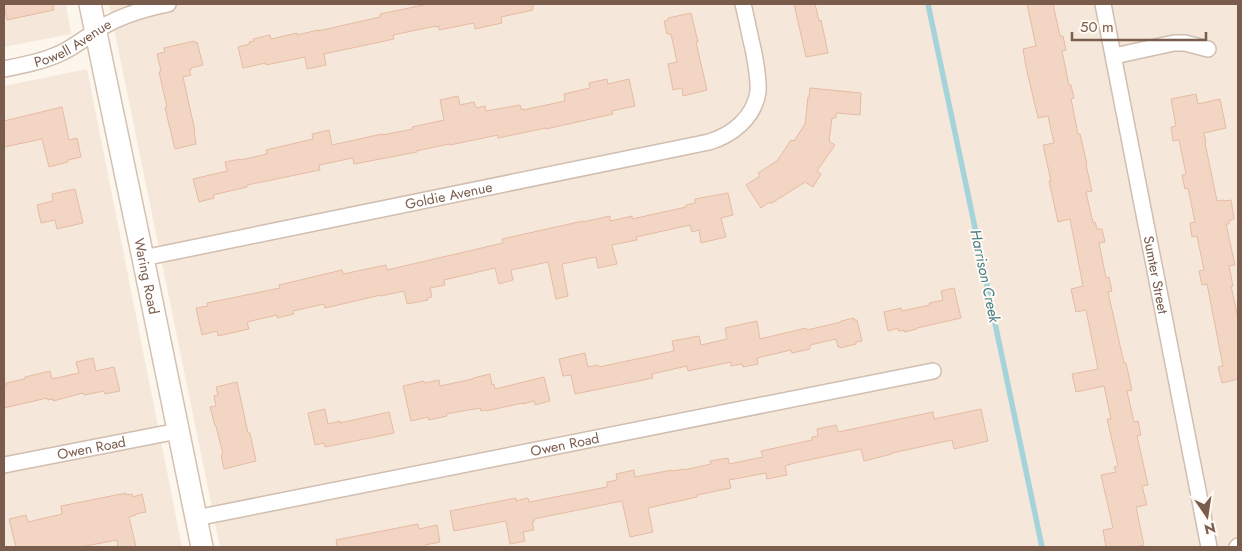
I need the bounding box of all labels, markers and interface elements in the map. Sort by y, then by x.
scale bar [1072,10,1206,42]
street label: Powell Avenue [32,14,115,72]
text: 50 m [1080,16,1114,38]
street label: Goldie Avenue [403,177,494,214]
water label: Harrison Creek [964,227,1006,325]
street label: Sumter Street [1138,234,1173,316]
street label: Waring Road [129,236,164,316]
street label: Owen Road [529,428,601,461]
street label: Owen Road [55,431,127,464]
north arrow [1182,491,1232,541]
text: N [1202,518,1218,540]

